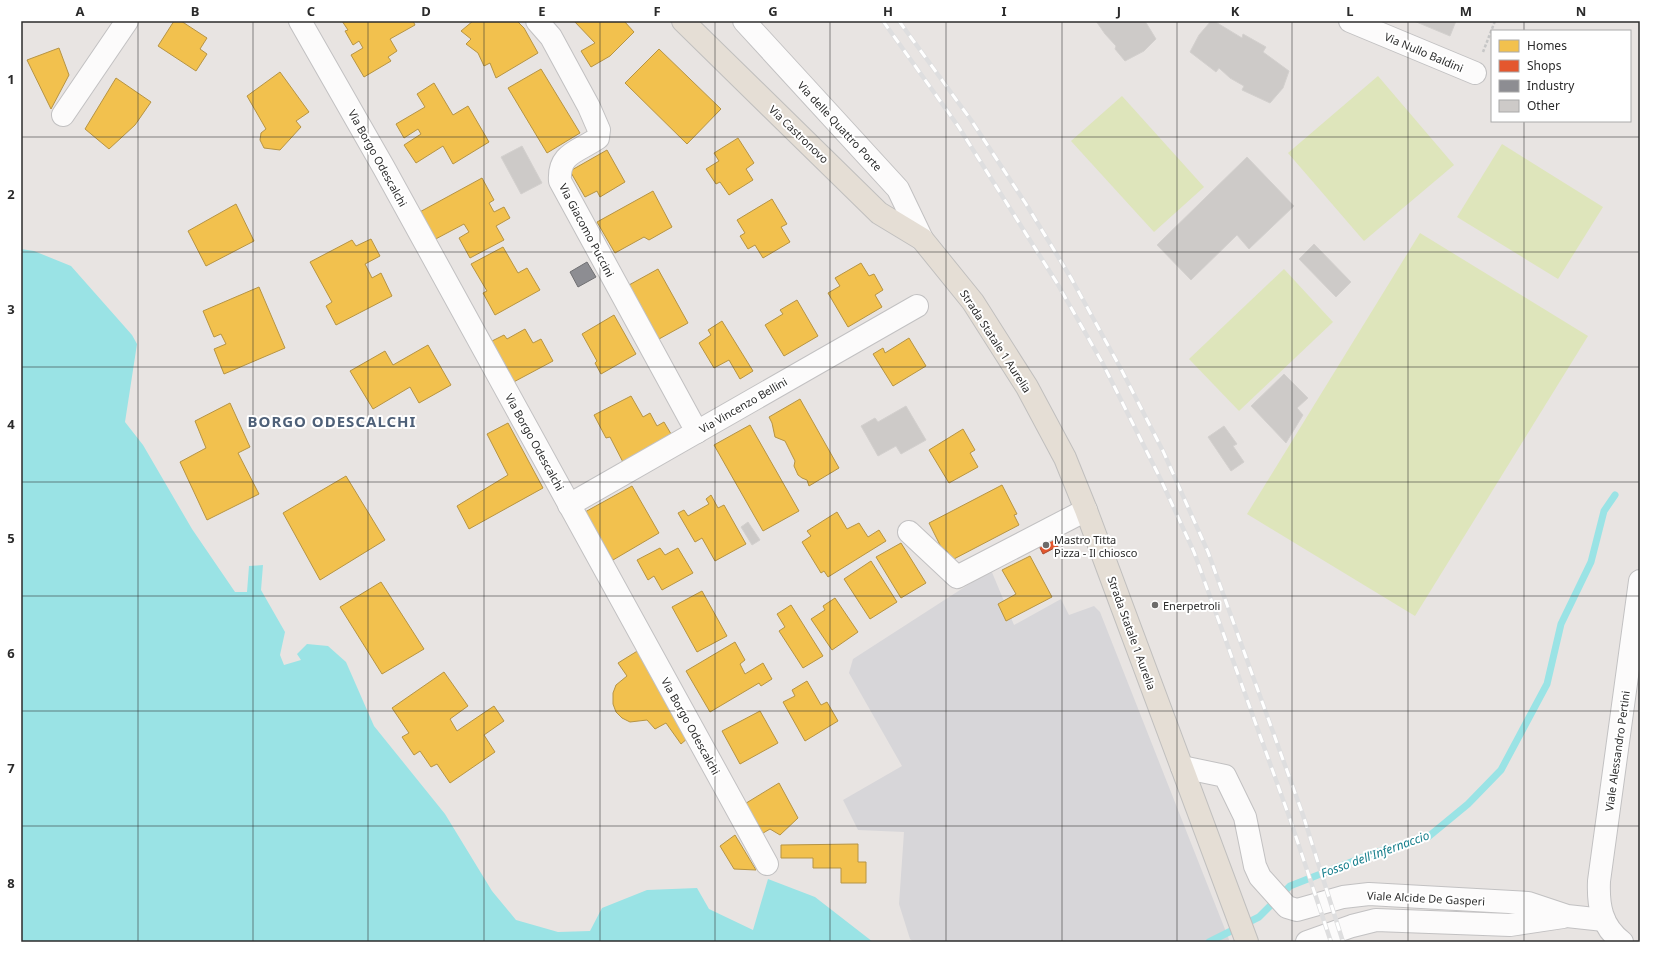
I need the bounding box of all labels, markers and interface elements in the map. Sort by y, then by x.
text: A [76,2,85,20]
text: B [191,2,199,20]
text: C [307,2,315,20]
text: D [421,2,431,20]
text: E [538,2,546,20]
text: F [653,2,661,20]
text: G [768,2,778,20]
text: H [883,2,893,20]
text: I [1001,2,1007,20]
text: J [1116,2,1121,20]
text: K [1231,2,1240,20]
text: L [1346,2,1354,20]
text: M [1460,2,1472,20]
text: N [1576,2,1586,20]
street label: Via Nullo Baldini [1382,29,1466,75]
legend [1491,30,1631,122]
text: Homes [1527,37,1567,54]
text: Shops [1527,57,1562,74]
text: 1 [7,70,15,88]
text: Industry [1527,77,1575,94]
street label: Via delle Quattro Porte [794,78,886,174]
text: Other [1527,97,1560,114]
street label: Via Castronovo [766,102,832,166]
street label: Via Borgo Odescalchi [345,107,411,209]
street label: Via Giacomo Puccini [556,181,618,279]
text: 2 [7,185,15,203]
street label: Strada Statale 1 Aurelia [957,287,1035,395]
text: 3 [7,300,15,318]
street label: Via Vincenzo Bellini [696,374,790,436]
street label: Via Borgo Odescalchi [502,391,568,493]
district label: BORGO ODESCALCHI [248,411,416,431]
text: 4 [7,415,15,433]
text: 5 [7,529,15,547]
place label: Mastro Titta Pizza - Il chiosco [1054,532,1138,560]
marker: Mastro Titta Pizza - Il chiosco [1041,540,1051,550]
street label: Strada Statale 1 Aurelia [1104,574,1160,692]
place label: Enerpetroli [1163,598,1220,613]
marker: Enerpetroli [1150,600,1160,610]
text: 6 [7,644,15,662]
street label: Via Borgo Odescalchi [658,675,724,777]
street label: Viale Alessandro Pertini [1601,690,1633,812]
text: 7 [7,759,15,777]
water label: Fosso dell'Infernaccio [1318,826,1432,882]
text: 8 [7,874,15,892]
street label: Viale Alcide De Gasperi [1367,887,1485,909]

